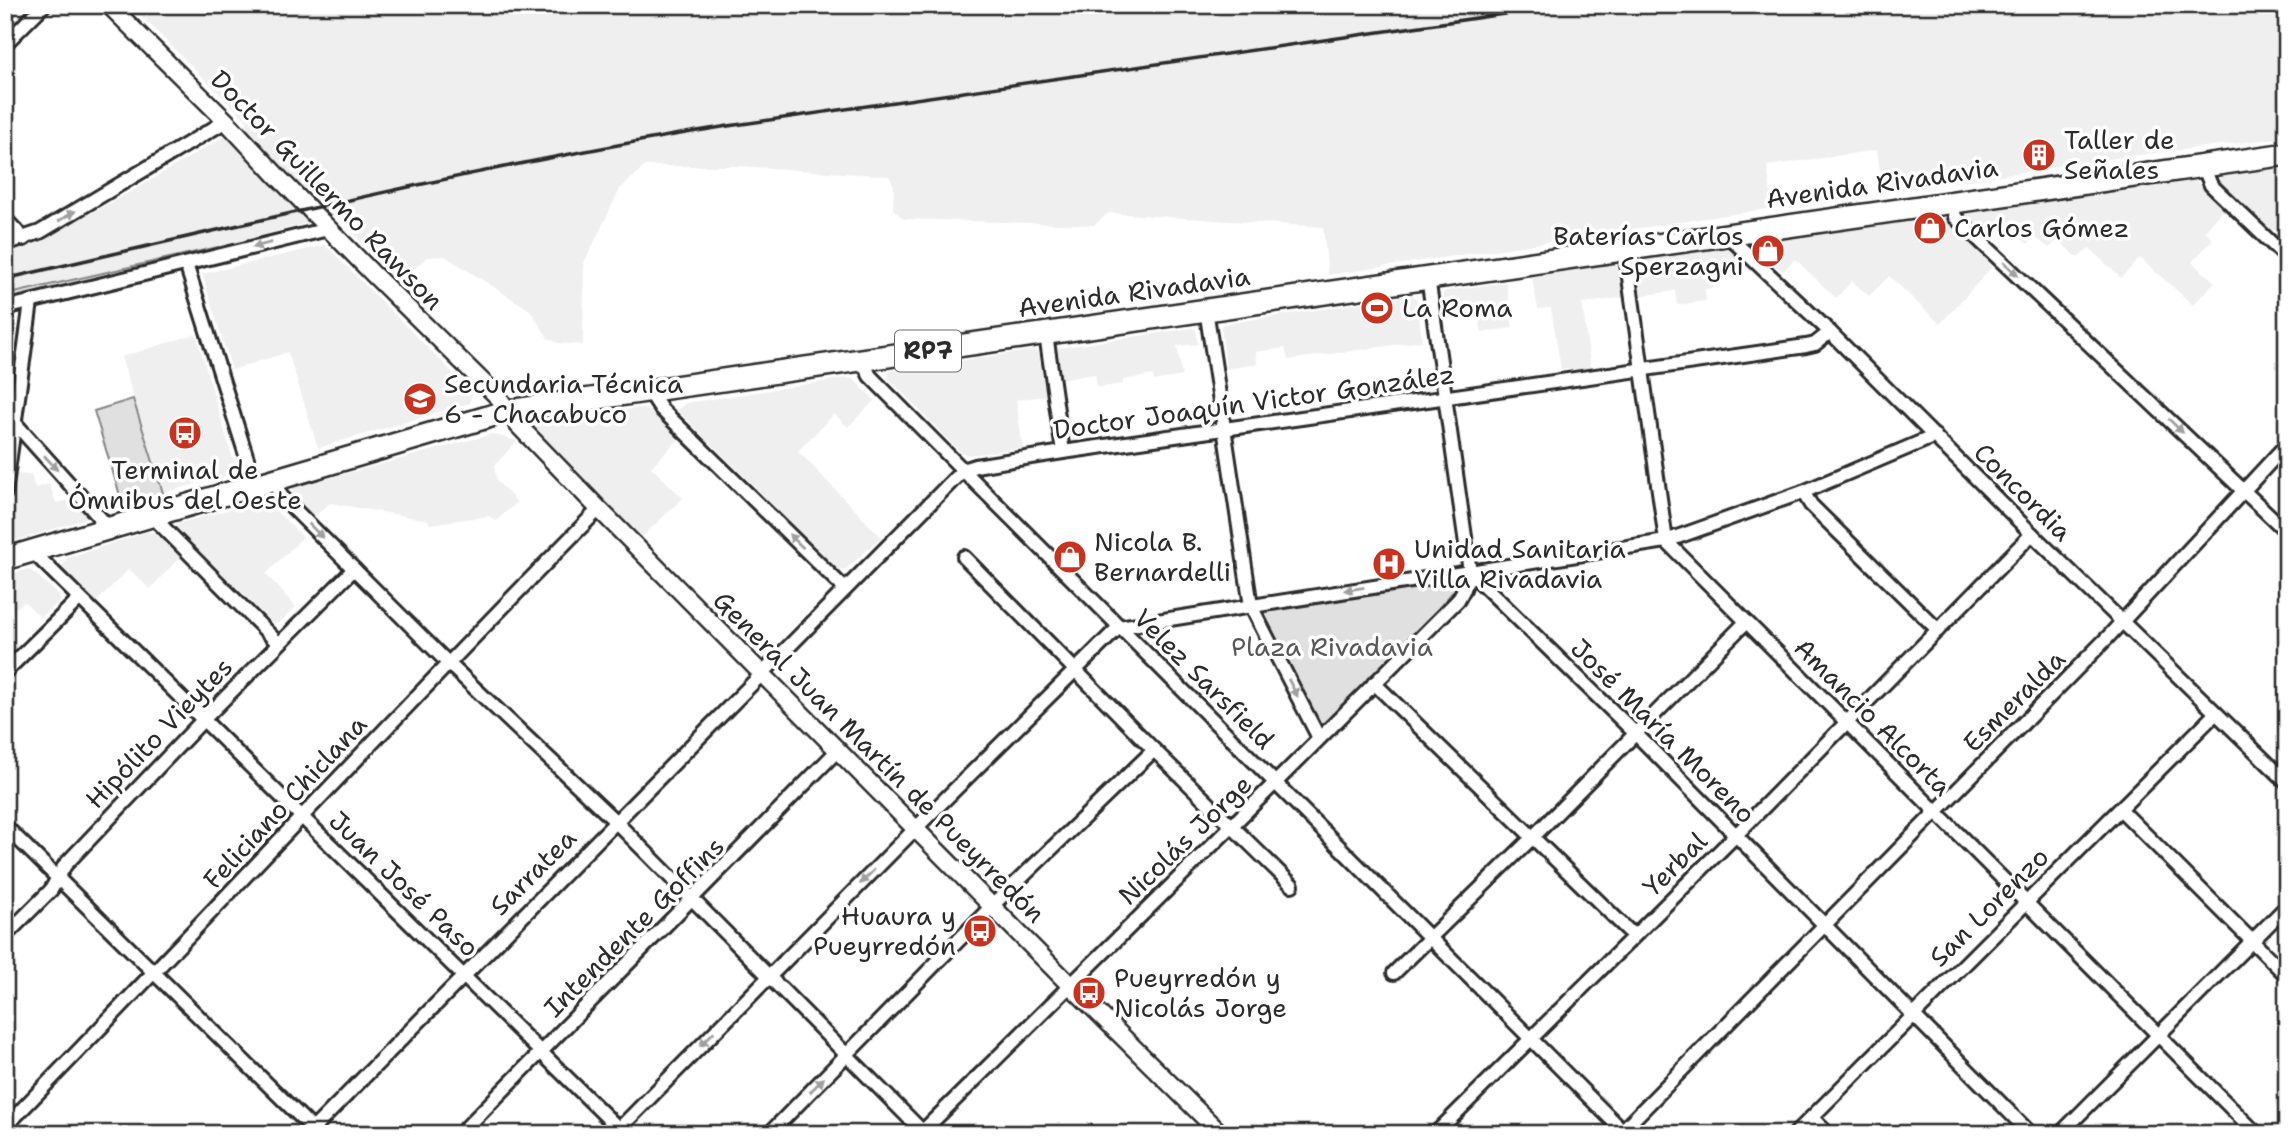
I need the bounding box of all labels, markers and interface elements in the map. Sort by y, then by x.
street label: Doctor Guillermo Rawson [203,62,451,317]
place label: Taller de Señales [2064,122,2175,187]
building icon: Taller de Señales [2020,136,2058,174]
street label: Avenida Rivadavia [1764,149,2000,216]
shop icon: Carlos Gómez [1911,209,1949,247]
one-way arrow [58,210,77,222]
place label: Carlos Gómez [1954,210,2129,245]
place label: Baterías Carlos Sperzagni [1553,218,1744,283]
shop icon: Baterías Carlos Sperzagni [1749,232,1787,270]
one-way arrow [251,240,273,251]
street label: Avenida Rivadavia [1016,258,1252,325]
one-way arrow [2002,261,2019,278]
sports icon: La Roma [1358,289,1396,327]
place label: La Roma [1402,290,1512,325]
road number: RP7 [895,330,961,372]
street label: Doctor Joaquín Victor González [1051,356,1457,447]
place label: Secundaria Técnica 6 - Chacabuco [444,366,683,431]
school or university icon: Secundaria Técnica 6 - Chacabuco [401,380,439,418]
bus stop icon: Terminal de Ómnibus del Oeste [166,414,204,452]
one-way arrow [2167,418,2184,434]
street label: Concordia [1967,435,2080,548]
place label: Terminal de Ómnibus del Oeste [68,452,302,517]
one-way arrow [42,455,58,472]
one-way arrow [307,522,323,539]
place label: Nicola B. Bernardelli [1094,524,1231,589]
place label: Unidad Sanitaria Villa Rivadavia [1414,531,1626,596]
one-way arrow [788,533,805,550]
shop icon: Nicola B. Bernardelli [1051,538,1089,576]
hospital icon: Unidad Sanitaria Villa Rivadavia [1370,545,1408,583]
street label: General Juan Martín de Pueyrredón [706,583,1053,930]
one-way arrow [1343,584,1365,595]
street label: Velez Sarsfield [1126,601,1282,757]
park label: Plaza Rivadavia [1231,629,1433,664]
street label: Amancio Alcorta [1787,630,1960,803]
street label: José María Moreno [1563,631,1763,831]
street label: Esmeralda [1955,642,2073,760]
street label: Hipólito Vieytes [77,649,240,816]
one-way arrow [1287,678,1299,698]
street label: Feliciano Chiclana [195,707,374,896]
street label: Nicolás Jorge [1110,767,1259,912]
street label: Juan José Paso [322,803,487,964]
street label: Sarratea [482,821,584,923]
street label: Yerbal [1635,824,1715,904]
street label: Intendente Goffins [536,829,731,1024]
street label: San Lorenzo [1921,839,2056,974]
one-way arrow [859,869,876,885]
place label: Huaura y Pueyrredón [813,898,956,963]
bus stop icon: Huaura y Pueyrredón [961,912,999,950]
place label: Pueyrredón y Nicolás Jorge [1114,960,1287,1025]
bus stop icon: Pueyrredón y Nicolás Jorge [1070,974,1108,1012]
one-way arrow [699,1031,716,1047]
one-way arrow [809,1077,825,1093]

